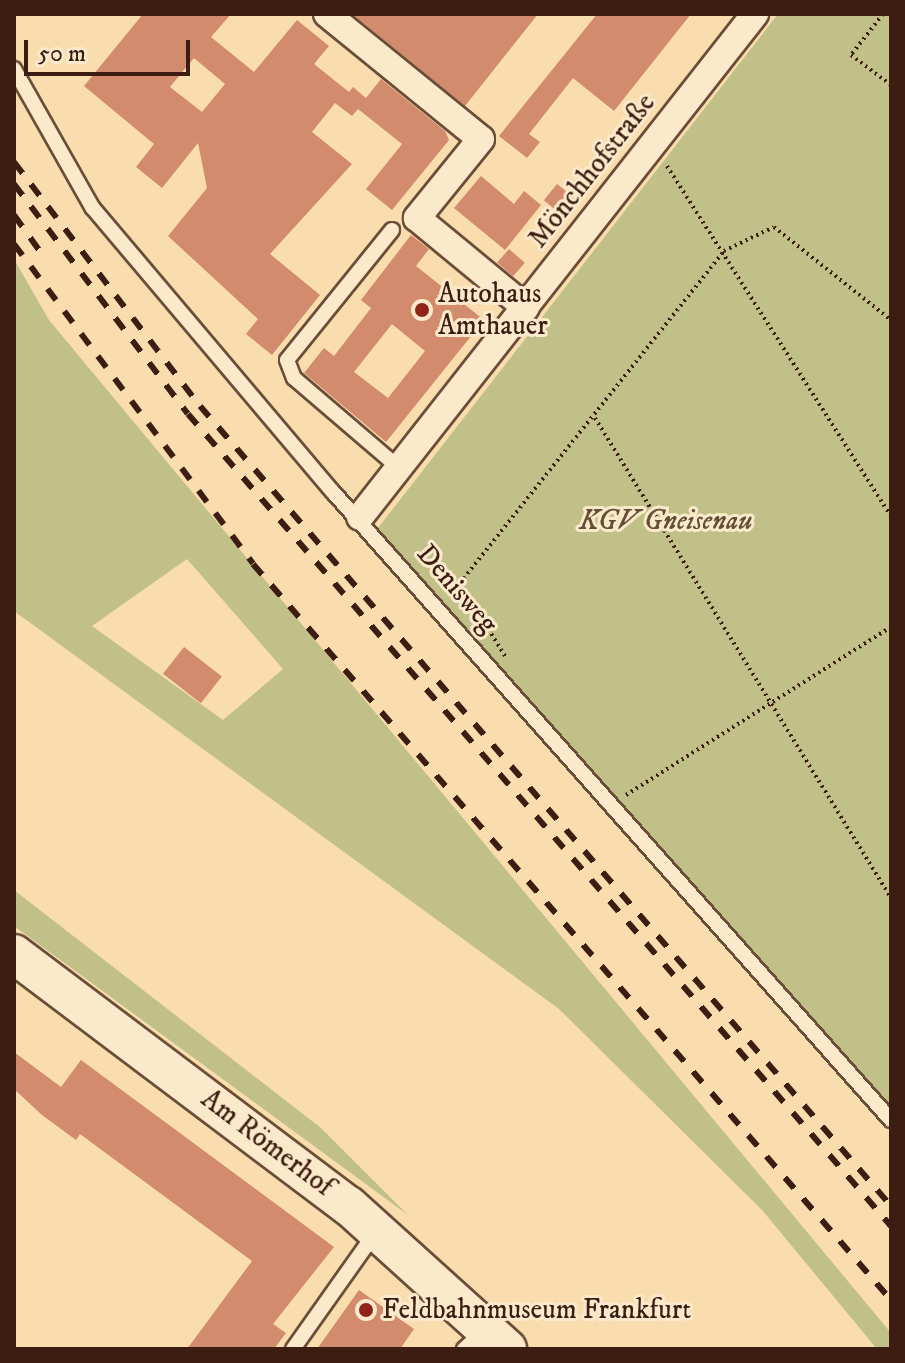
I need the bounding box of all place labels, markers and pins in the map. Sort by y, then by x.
place label: Autohaus Amthauer [438,277,548,343]
marker: Autohaus Amthauer [413,301,431,319]
place label: Feldbahnmuseum Frankfurt [382,1293,691,1327]
marker: Feldbahnmuseum Frankfurt [357,1301,375,1319]

